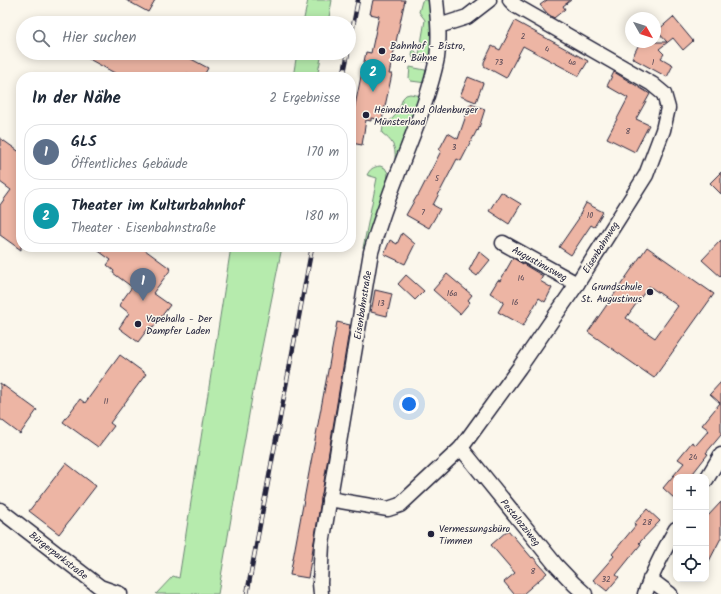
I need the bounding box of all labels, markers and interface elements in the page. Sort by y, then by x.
north arrow [625,12,661,48]
search box [16,16,356,60]
text: Hier suchen [62,26,136,50]
icon: search [30,27,52,49]
house number: 2 [521,30,526,43]
place label: Bahnhof - Bistro, Bar, Bühne [390,38,465,66]
house number: 4 [545,43,550,56]
marker: Bahnhof - Bistro, Bar, Bühne [377,46,387,56]
house number: 73 [495,56,504,69]
house number: 4a [568,56,576,69]
house number: 1 [652,56,655,69]
pin: 2 [360,59,386,92]
text: In der Nähe [32,85,121,112]
text: 2 Ergebnisse [270,88,340,109]
place label: Heimatbund Oldenburger Münsterland [374,102,479,130]
marker: Heimatbund Oldenburger Münsterland [361,110,371,120]
house number: 8 [626,125,631,138]
text: GLS [71,130,96,154]
house number: 3 [452,141,457,154]
text: 1 [44,142,48,163]
text: 170 m [307,142,339,163]
text: Öffentliches Gebäude [71,154,188,175]
house number: 5 [435,172,440,185]
text: Theater im Kulturbahnhof [71,194,244,218]
text: 2 [42,206,50,227]
text: 180 m [305,206,339,227]
house number: 7 [421,206,425,219]
house number: 10 [587,209,593,222]
text: Theater · Eisenbahnstraße [71,218,216,239]
street label: Eisenbahnweg [578,218,623,277]
street label: Augustinusweg [509,242,570,286]
pin: 1 [130,268,156,301]
street label: Eisenbahnstraße [350,269,376,341]
house number: 14 [518,272,525,285]
place label: Grundschule St. Augustinus [581,279,643,307]
house number: 16a [447,287,458,300]
marker: Grundschule St. Augustinus [645,287,655,297]
house number: 16 [512,296,518,309]
house number: 13 [377,297,385,310]
place label: Vapehalla - Der Dampfer Laden [146,311,212,339]
marker: Vapehalla - Der Dampfer Laden [133,319,143,329]
your location [399,394,419,414]
house number: 11 [103,395,109,408]
house number: 24 [688,451,698,464]
map controls [673,474,709,582]
button: + [673,474,709,510]
street label: Pestalozziweg [496,495,544,550]
button: − [673,510,709,546]
house number: 28 [642,516,652,529]
place label: Vermessungsbüro Timmen [439,521,511,549]
street label: Bürgerparkstraße [25,528,92,584]
marker: Vermessungsbüro Timmen [426,529,436,539]
button: locate [673,546,709,582]
house number: 8 [531,565,536,578]
house number: 32 [601,573,611,586]

